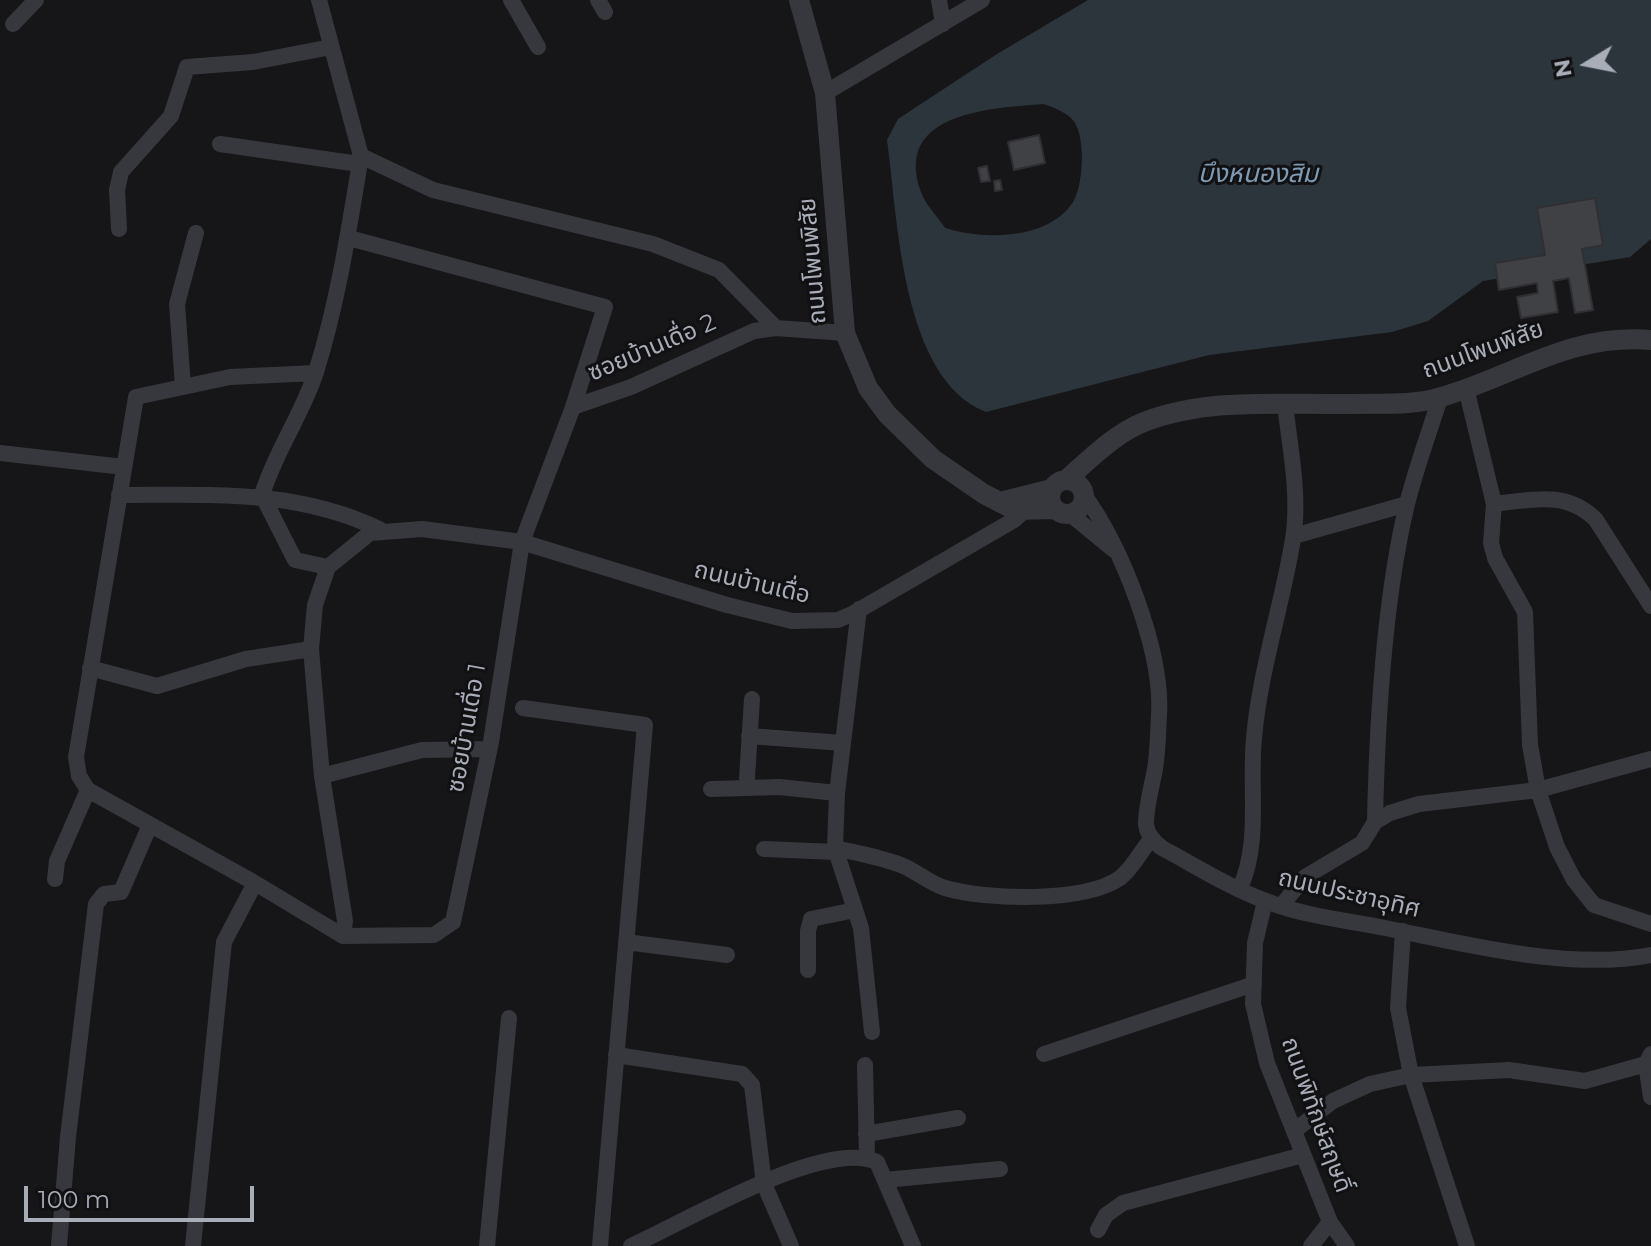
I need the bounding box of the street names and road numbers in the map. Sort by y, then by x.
street label: ถนนโพนพิสัย [793,197,833,325]
street label: ซอยบ้านเดื่อ 2 [584,308,720,388]
street label: ถนนโพนพิสัย [1418,315,1548,385]
street label: ถนนบ้านเดื่อ [691,556,813,610]
street label: ซอยบ้านเดื่อ 1 [441,661,493,795]
street label: ถนนประชาอุทิศ [1275,864,1423,924]
street label: ถนนพิทักษ์สฤษดิ์ [1275,1033,1357,1197]

